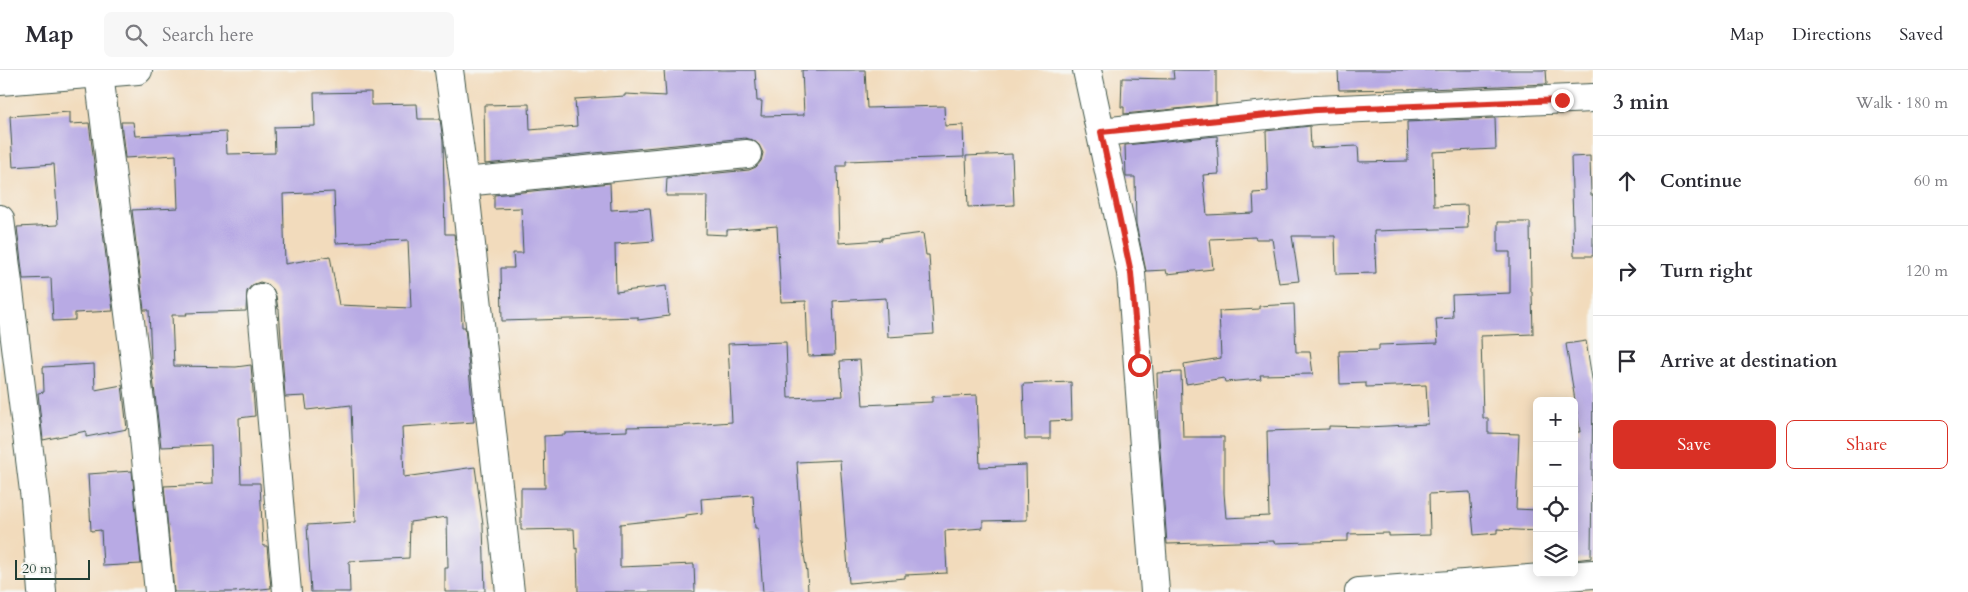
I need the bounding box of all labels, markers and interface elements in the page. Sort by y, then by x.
search box [104,12,454,57]
text: Map [25,18,74,51]
icon: search [122,21,150,49]
text: Search here [162,22,254,48]
text: Map [1730,22,1764,47]
text: Directions [1792,22,1871,47]
text: Saved [1899,22,1943,47]
text: 3 min [1613,88,1669,117]
route end [1551,89,1574,112]
text: Walk · 180 m [1856,92,1948,114]
icon: ahead [1613,167,1641,195]
text: Continue [1660,168,1742,194]
text: 60 m [1914,170,1948,192]
icon: right [1613,257,1641,285]
text: Turn right [1660,258,1752,284]
text: 120 m [1906,260,1948,282]
icon: arrive [1613,347,1641,375]
text: Arrive at destination [1660,348,1837,374]
route start [1128,354,1151,377]
map controls [1533,397,1578,577]
button: + [1533,397,1578,442]
button: Save [1613,420,1776,469]
button: Share [1786,420,1948,469]
button: − [1533,442,1578,487]
button: locate [1533,487,1578,532]
button: layers [1533,532,1578,577]
scale bar [15,557,90,580]
text: 20 m [22,559,52,578]

